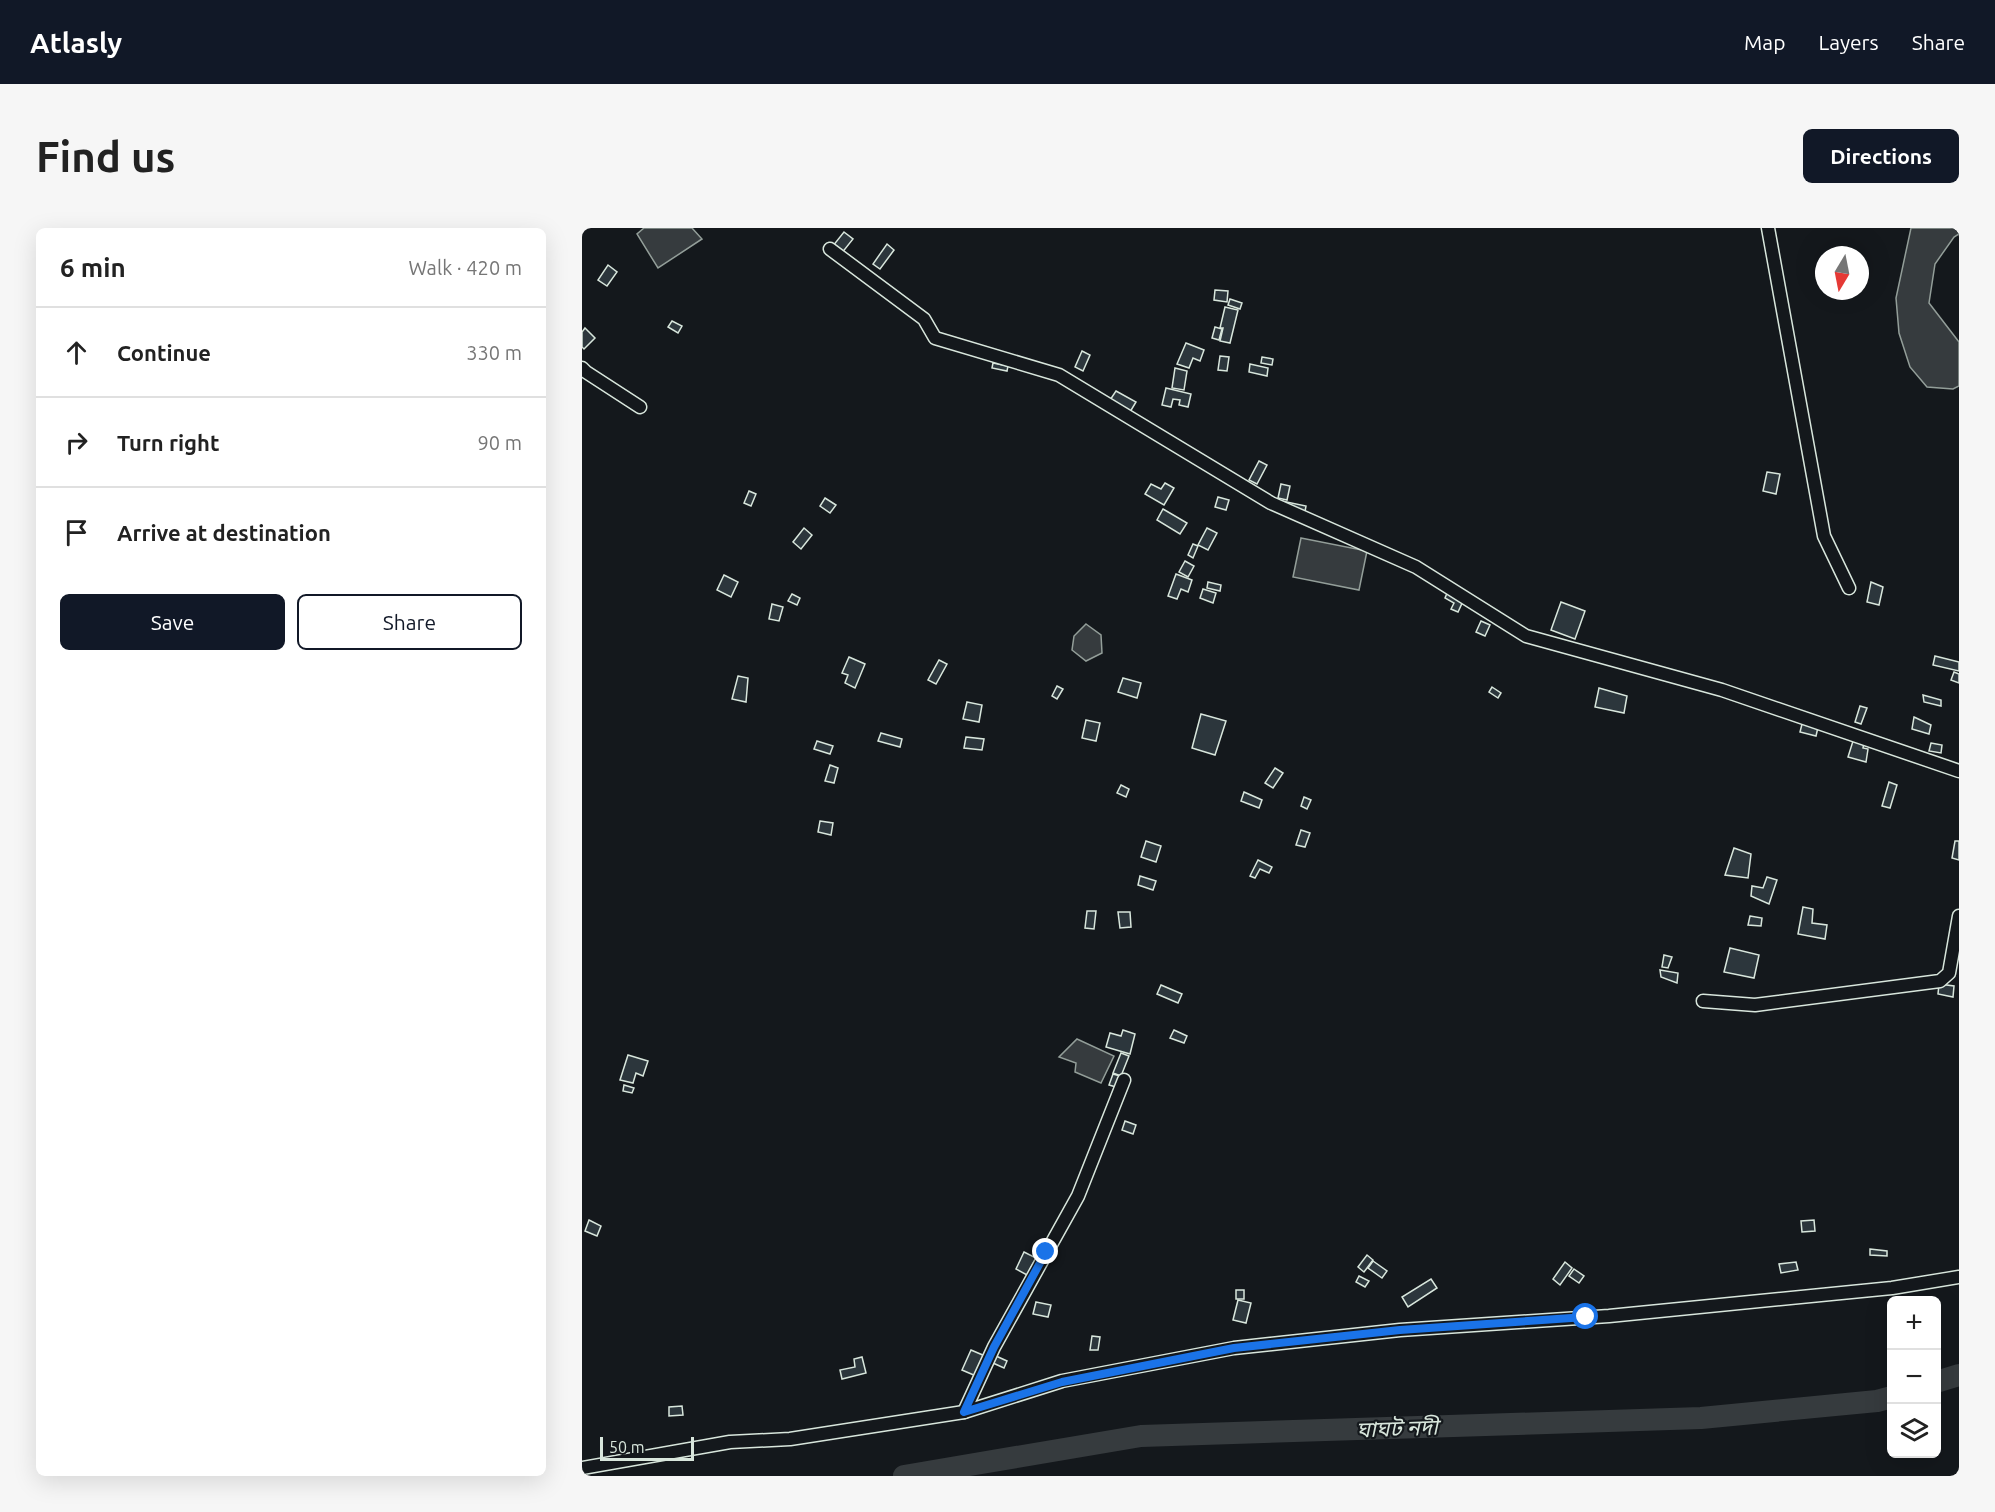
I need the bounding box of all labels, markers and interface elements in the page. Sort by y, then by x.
text: Atlasly [30,27,122,58]
text: Map [1744,30,1785,54]
text: Layers [1818,30,1879,54]
text: Share [1912,30,1965,54]
button: Directions [1803,129,1959,183]
text: Find us [36,133,175,180]
north arrow [1815,246,1869,300]
text: 6 min [60,253,126,282]
text: Walk · 420 m [409,256,522,279]
icon: ahead [60,336,93,369]
text: Continue [117,340,211,365]
text: 330 m [466,341,522,364]
icon: right [60,426,93,459]
text: Turn right [117,430,219,455]
text: 90 m [478,431,522,454]
icon: arrive [60,516,93,549]
text: Arrive at destination [117,520,331,545]
button: Save [60,594,285,650]
button: Share [297,594,522,650]
route end [1032,1238,1058,1264]
map controls [1887,1296,1941,1458]
button: + [1887,1296,1941,1350]
route start [1572,1303,1598,1329]
button: − [1887,1350,1941,1404]
button: layers [1887,1404,1941,1458]
water label: ঘাঘট নদী [1356,1413,1442,1441]
scale bar [600,1434,694,1462]
text: 50 m [609,1438,645,1456]

